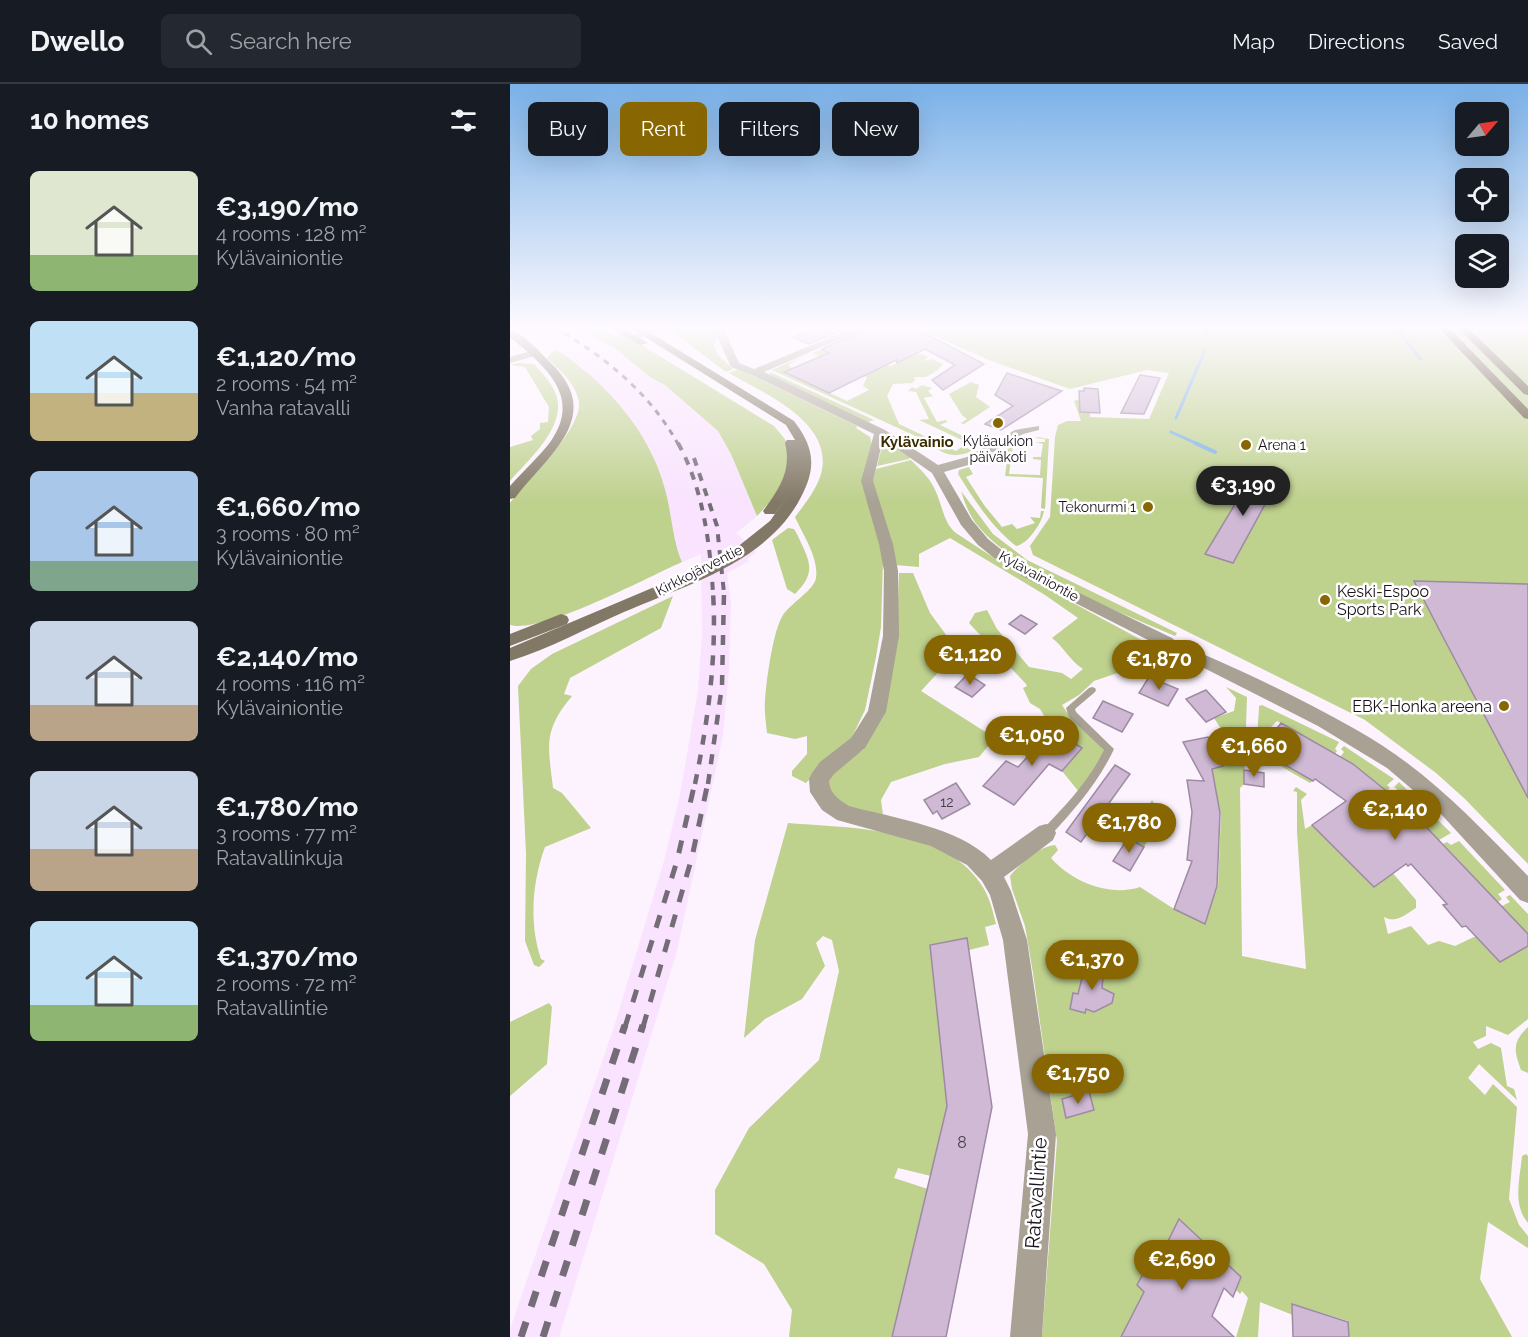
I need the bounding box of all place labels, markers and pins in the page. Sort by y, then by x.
marker: Kyläaukion päiväkoti [991,416,1005,430]
place label: Kyläaukion päiväkoti [963,433,1033,465]
place label: Arena 1 [1258,437,1306,453]
marker: Arena 1 [1239,438,1253,452]
pin: €3,190 [1194,466,1292,517]
place label: Tekonurmi 1 [1059,499,1136,515]
marker: Tekonurmi 1 [1141,500,1155,514]
place label: Keski-Espoo Sports Park [1337,582,1429,619]
marker: Keski-Espoo Sports Park [1318,593,1332,607]
pin: €1,120 [921,635,1019,686]
pin: €1,870 [1110,640,1208,691]
place label: EBK-Honka areena [1352,697,1492,716]
marker: EBK-Honka areena [1497,699,1511,713]
pin: €1,050 [983,716,1081,767]
pin: €1,660 [1205,727,1303,778]
pin: €2,140 [1346,790,1444,841]
pin: €1,780 [1080,803,1178,854]
pin: €1,370 [1043,940,1141,991]
pin: €1,750 [1029,1054,1127,1105]
pin: €2,690 [1133,1240,1231,1291]

